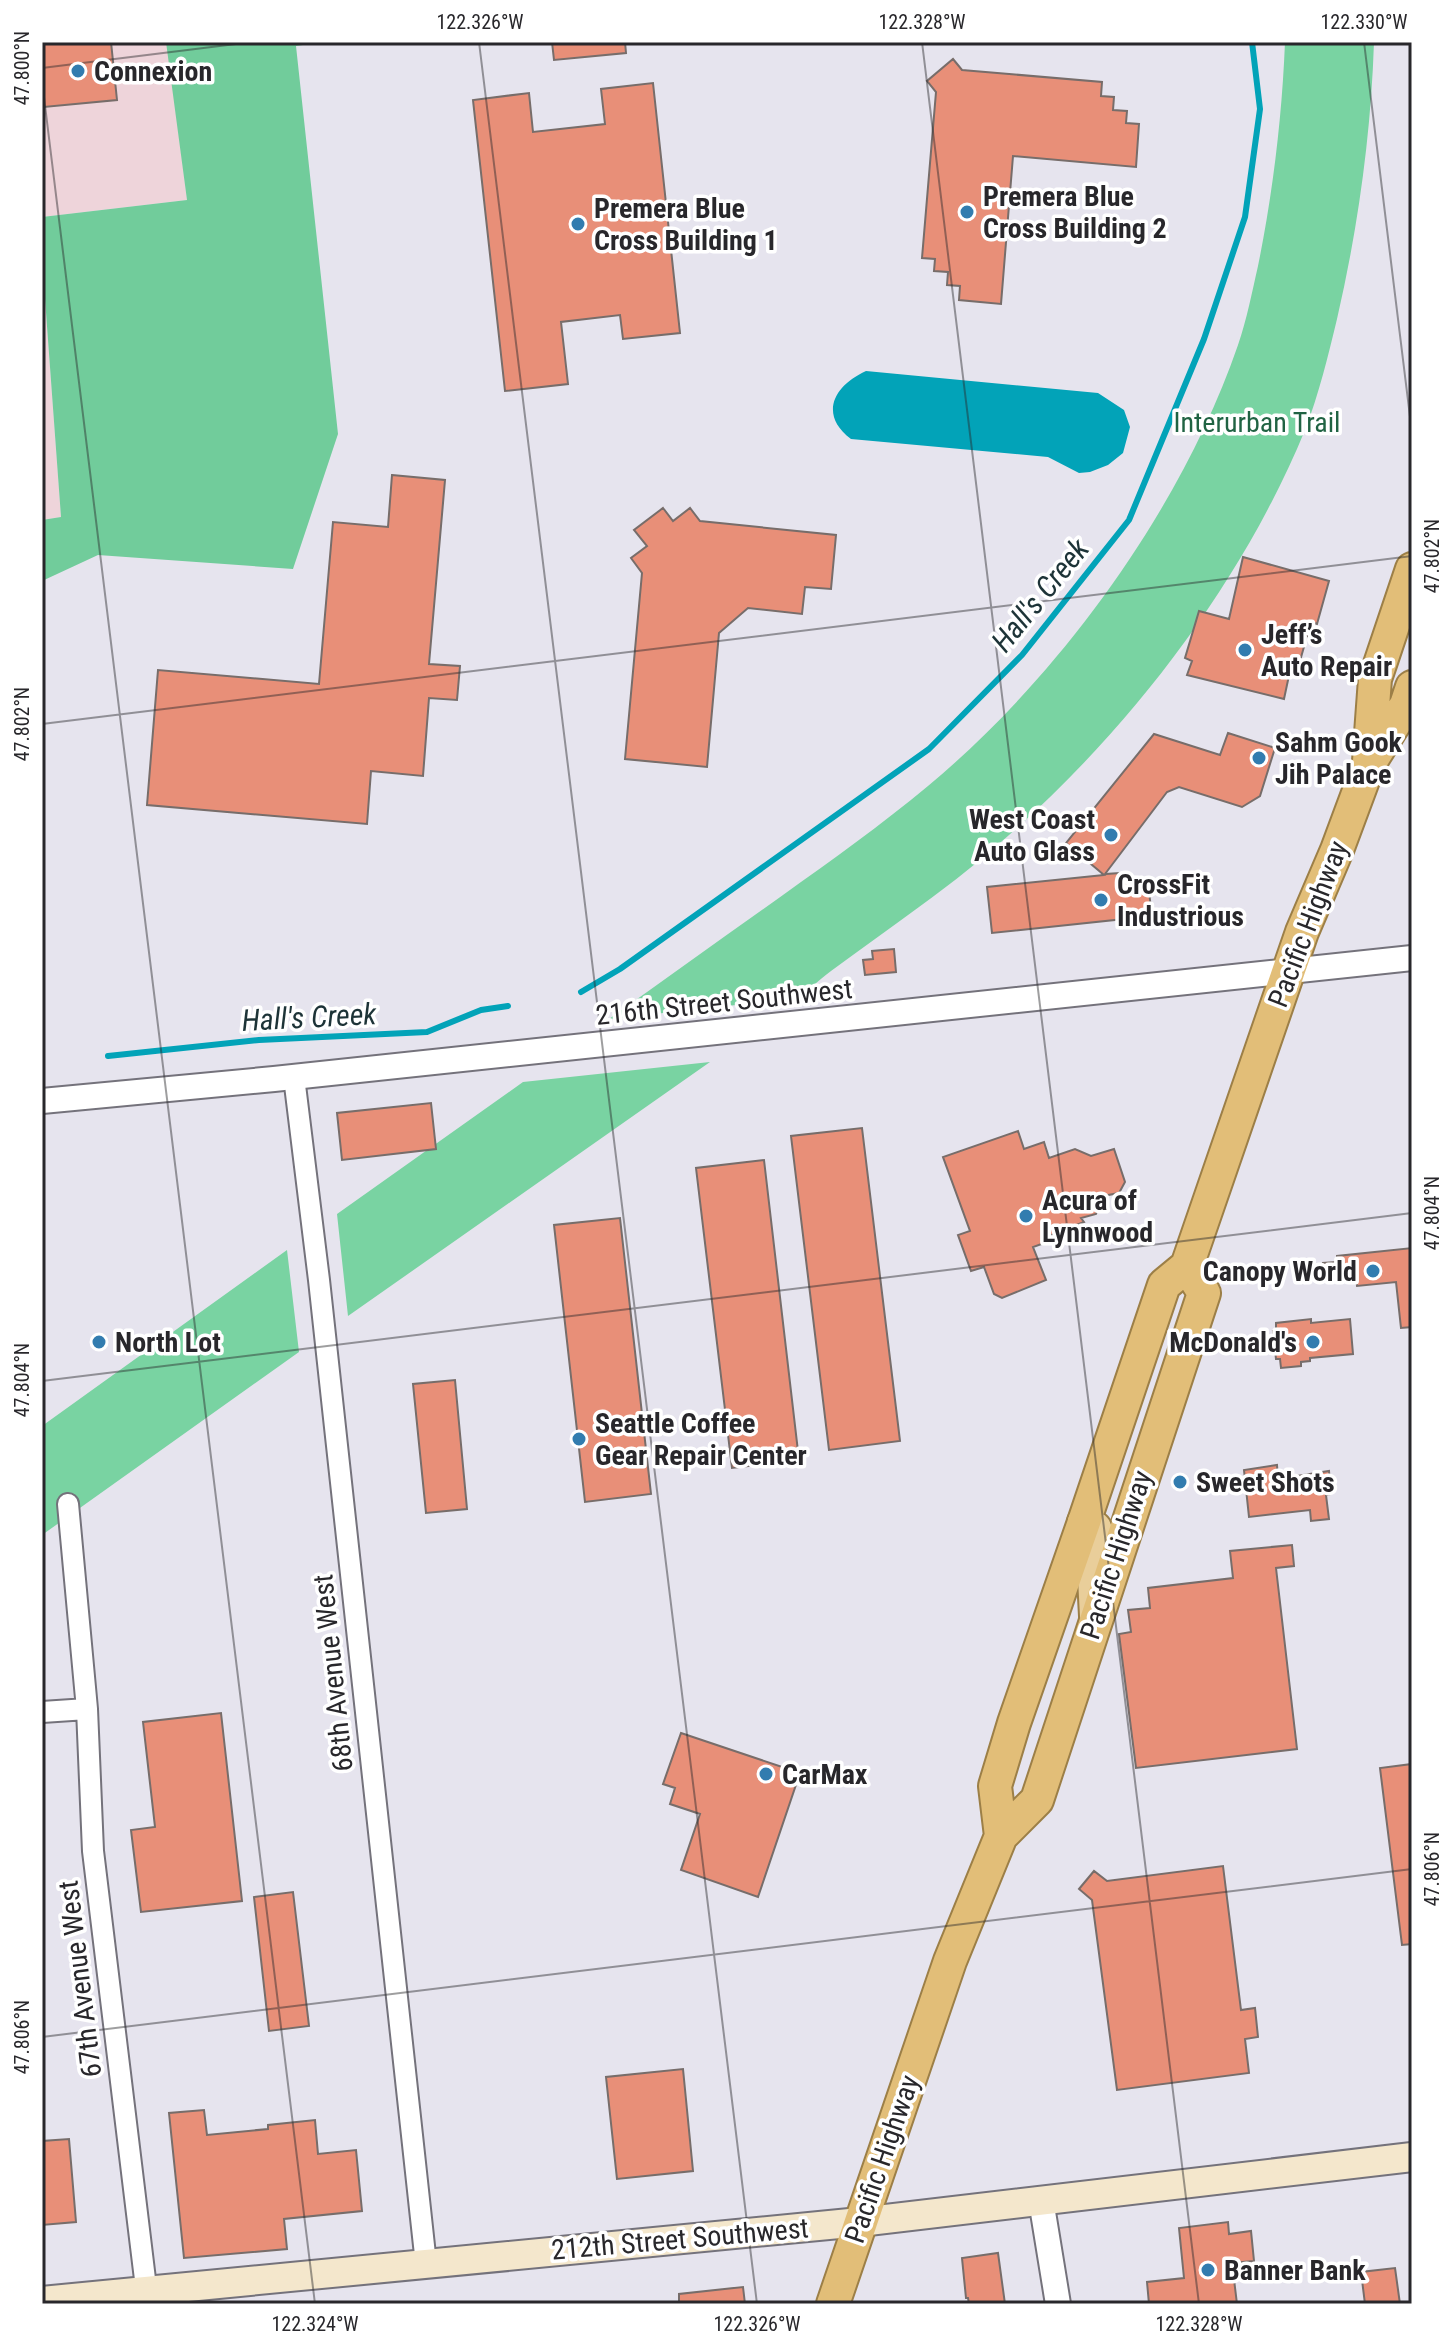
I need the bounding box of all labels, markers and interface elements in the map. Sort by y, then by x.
text: 122.326°W [436,10,524,34]
text: 122.328°W [878,10,966,34]
text: 122.330°W [1320,10,1408,34]
text: 47.800°N [10,31,34,105]
place label: Connexion [94,55,212,88]
marker: Connexion [69,62,87,80]
place label: Premera Blue Cross Building 2 [983,180,1167,245]
place label: Premera Blue Cross Building 1 [594,192,778,257]
marker: Premera Blue Cross Building 2 [958,203,976,221]
marker: Premera Blue Cross Building 1 [569,215,587,233]
park label: Interurban Trail [1173,406,1341,439]
text: 47.802°N [1420,519,1444,593]
water label: Hall's Creek [984,531,1097,658]
place label: Jeff’s Auto Repair [1261,618,1392,683]
marker: Jeff’s Auto Repair [1236,641,1254,659]
text: 47.802°N [10,687,34,761]
place label: Sahm Gook Jih Palace [1275,726,1403,791]
marker: Sahm Gook Jih Palace [1250,749,1268,767]
place label: West Coast Auto Glass [969,803,1095,868]
marker: West Coast Auto Glass [1102,826,1120,844]
street label: Pacific Highway [1261,836,1355,1012]
place label: CrossFit Industrious [1117,868,1244,933]
marker: CrossFit Industrious [1092,891,1110,909]
street label: 216th Street Southwest [594,972,854,1032]
water label: Hall's Creek [241,996,378,1038]
text: 47.804°N [1420,1176,1444,1250]
place label: Acura of Lynnwood [1042,1184,1153,1249]
marker: Acura of Lynnwood [1017,1207,1035,1225]
place label: Canopy World [1203,1255,1357,1288]
marker: Canopy World [1364,1262,1382,1280]
place label: North Lot [115,1326,221,1359]
place label: McDonald's [1169,1326,1297,1359]
marker: North Lot [90,1333,108,1351]
marker: McDonald's [1304,1333,1322,1351]
text: 47.804°N [10,1343,34,1417]
place label: Seattle Coffee Gear Repair Center [595,1407,807,1472]
marker: Seattle Coffee Gear Repair Center [570,1430,588,1448]
street label: Pacific Highway [1073,1466,1159,1644]
place label: Sweet Shots [1196,1466,1335,1499]
marker: Sweet Shots [1171,1473,1189,1491]
street label: 68th Avenue West [306,1573,360,1773]
place label: CarMax [782,1758,868,1791]
marker: CarMax [757,1765,775,1783]
text: 47.806°N [1420,1832,1444,1906]
street label: 67th Avenue West [52,1879,108,2079]
text: 47.806°N [10,2000,34,2074]
street label: Pacific Highway [838,2070,926,2247]
street label: 212th Street Southwest [550,2211,810,2267]
place label: Banner Bank [1224,2254,1366,2287]
marker: Banner Bank [1199,2261,1217,2279]
text: 122.324°W [271,2312,359,2336]
text: 122.326°W [713,2312,801,2336]
text: 122.328°W [1155,2312,1243,2336]

